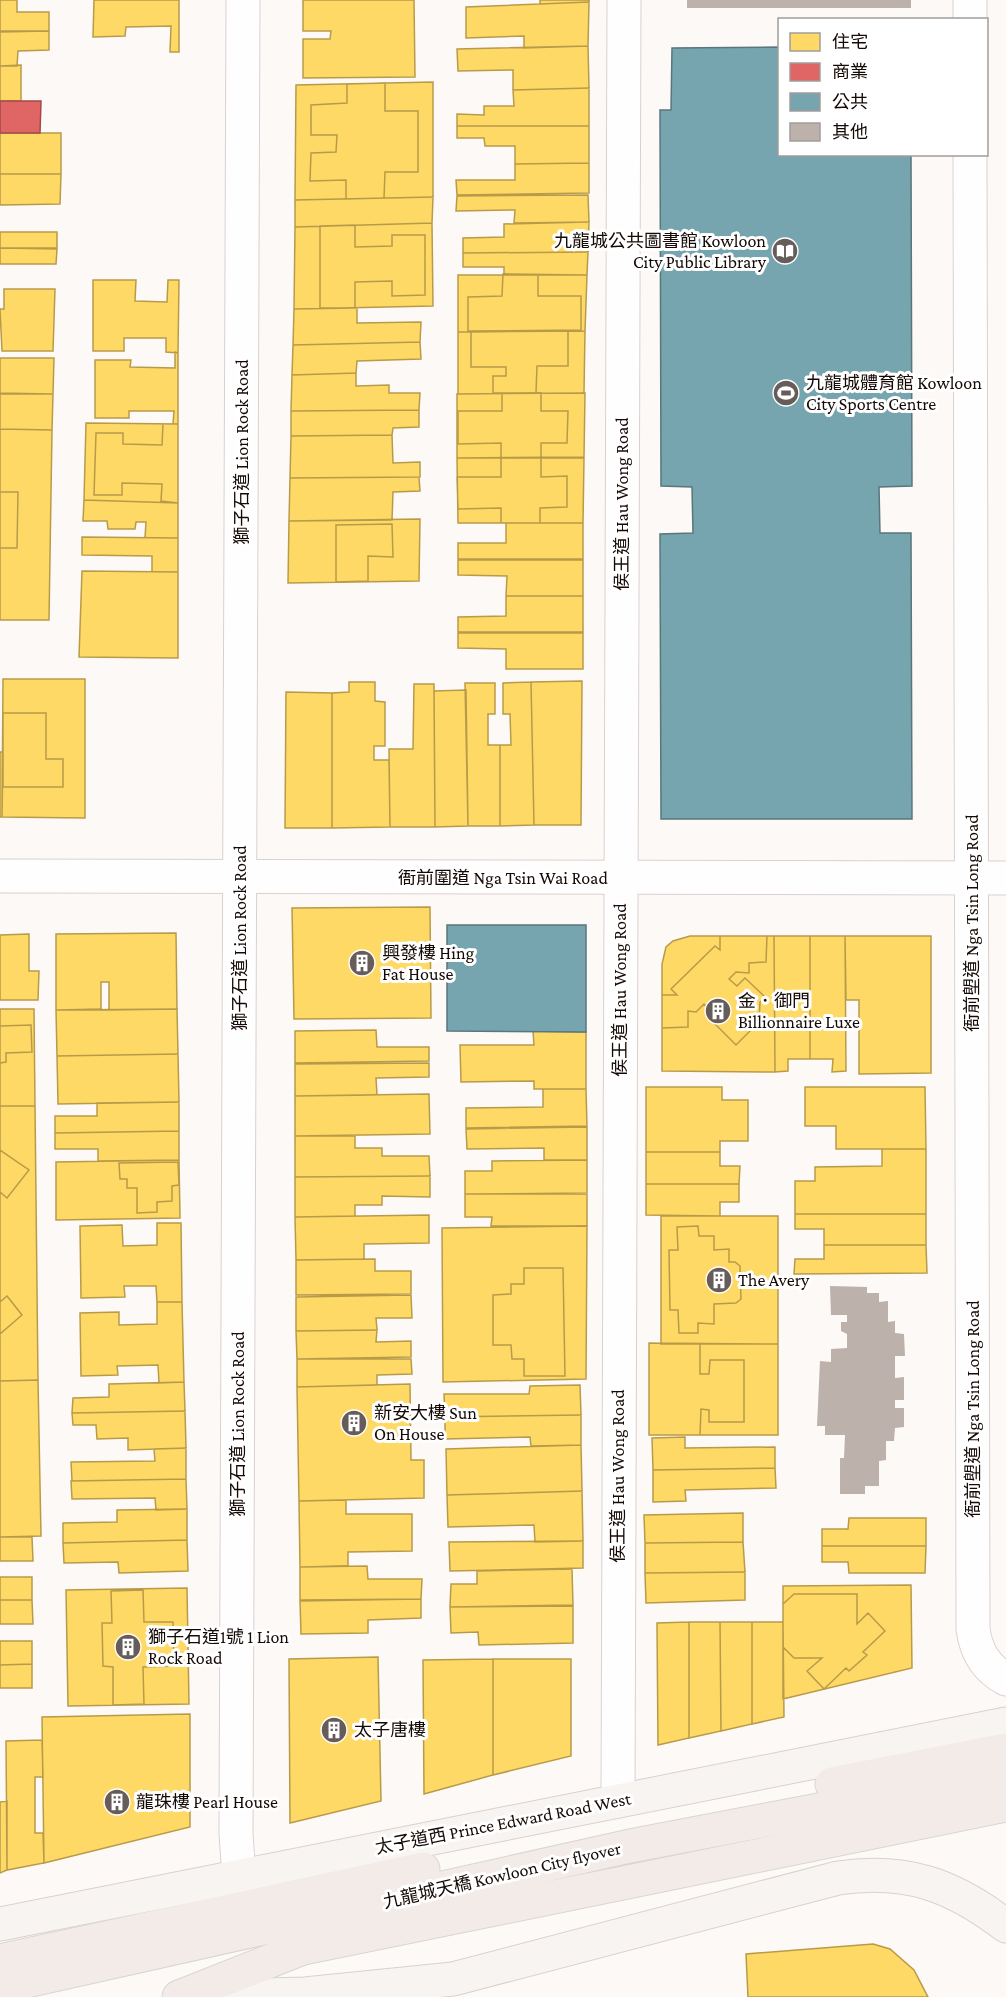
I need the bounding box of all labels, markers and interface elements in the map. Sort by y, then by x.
legend [778,18,988,156]
text: 住宅 [832,32,868,52]
text: 商業 [832,62,868,82]
text: 公共 [832,92,868,112]
text: 其他 [832,122,868,142]
place label: 九龍城公共圖書館 Kowloon City Public Library [554,231,767,272]
library icon: 九龍城公共圖書館 Kowloon City Public Library [770,236,800,266]
street label: 獅子石道 Lion Rock Road [232,359,252,545]
place label: 九龍城體育館 Kowloon City Sports Centre [806,373,982,414]
sports icon: 九龍城體育館 Kowloon City Sports Centre [771,378,801,408]
street label: 侯王道 Hau Wong Road [612,417,632,591]
street label: 衙前塱道 Nga Tsin Long Road [962,814,982,1032]
street label: 獅子石道 Lion Rock Road [230,845,250,1031]
street label: 衙前圍道 Nga Tsin Wai Road [398,868,608,888]
street label: 侯王道 Hau Wong Road [610,903,630,1077]
place label: 興發樓 Hing Fat House [382,943,475,984]
building icon: 興發樓 Hing Fat House [347,948,377,978]
place label: 金．御門 Billionnaire Luxe [738,991,860,1032]
building icon: 金．御門 Billionnaire Luxe [703,996,733,1026]
building icon: The Avery [704,1265,734,1295]
place label: The Avery [738,1270,810,1290]
street label: 衙前塱道 Nga Tsin Long Road [963,1300,983,1518]
street label: 獅子石道 Lion Rock Road [228,1331,248,1517]
street label: 侯王道 Hau Wong Road [608,1389,628,1563]
place label: 新安大樓 Sun On House [374,1403,477,1444]
building icon: 新安大樓 Sun On House [339,1408,369,1438]
place label: 獅子石道1號 1 Lion Rock Road [148,1627,289,1668]
building icon: 獅子石道1號 1 Lion Rock Road [113,1632,143,1662]
building icon: 太子唐樓 [319,1715,349,1745]
place label: 太子唐樓 [354,1720,426,1740]
building icon: 龍珠樓 Pearl House [102,1787,132,1817]
street label: 太子道西 Prince Edward Road West [373,1788,634,1858]
place label: 龍珠樓 Pearl House [136,1792,278,1812]
street label: 九龍城天橋 Kowloon City flyover [381,1838,623,1912]

